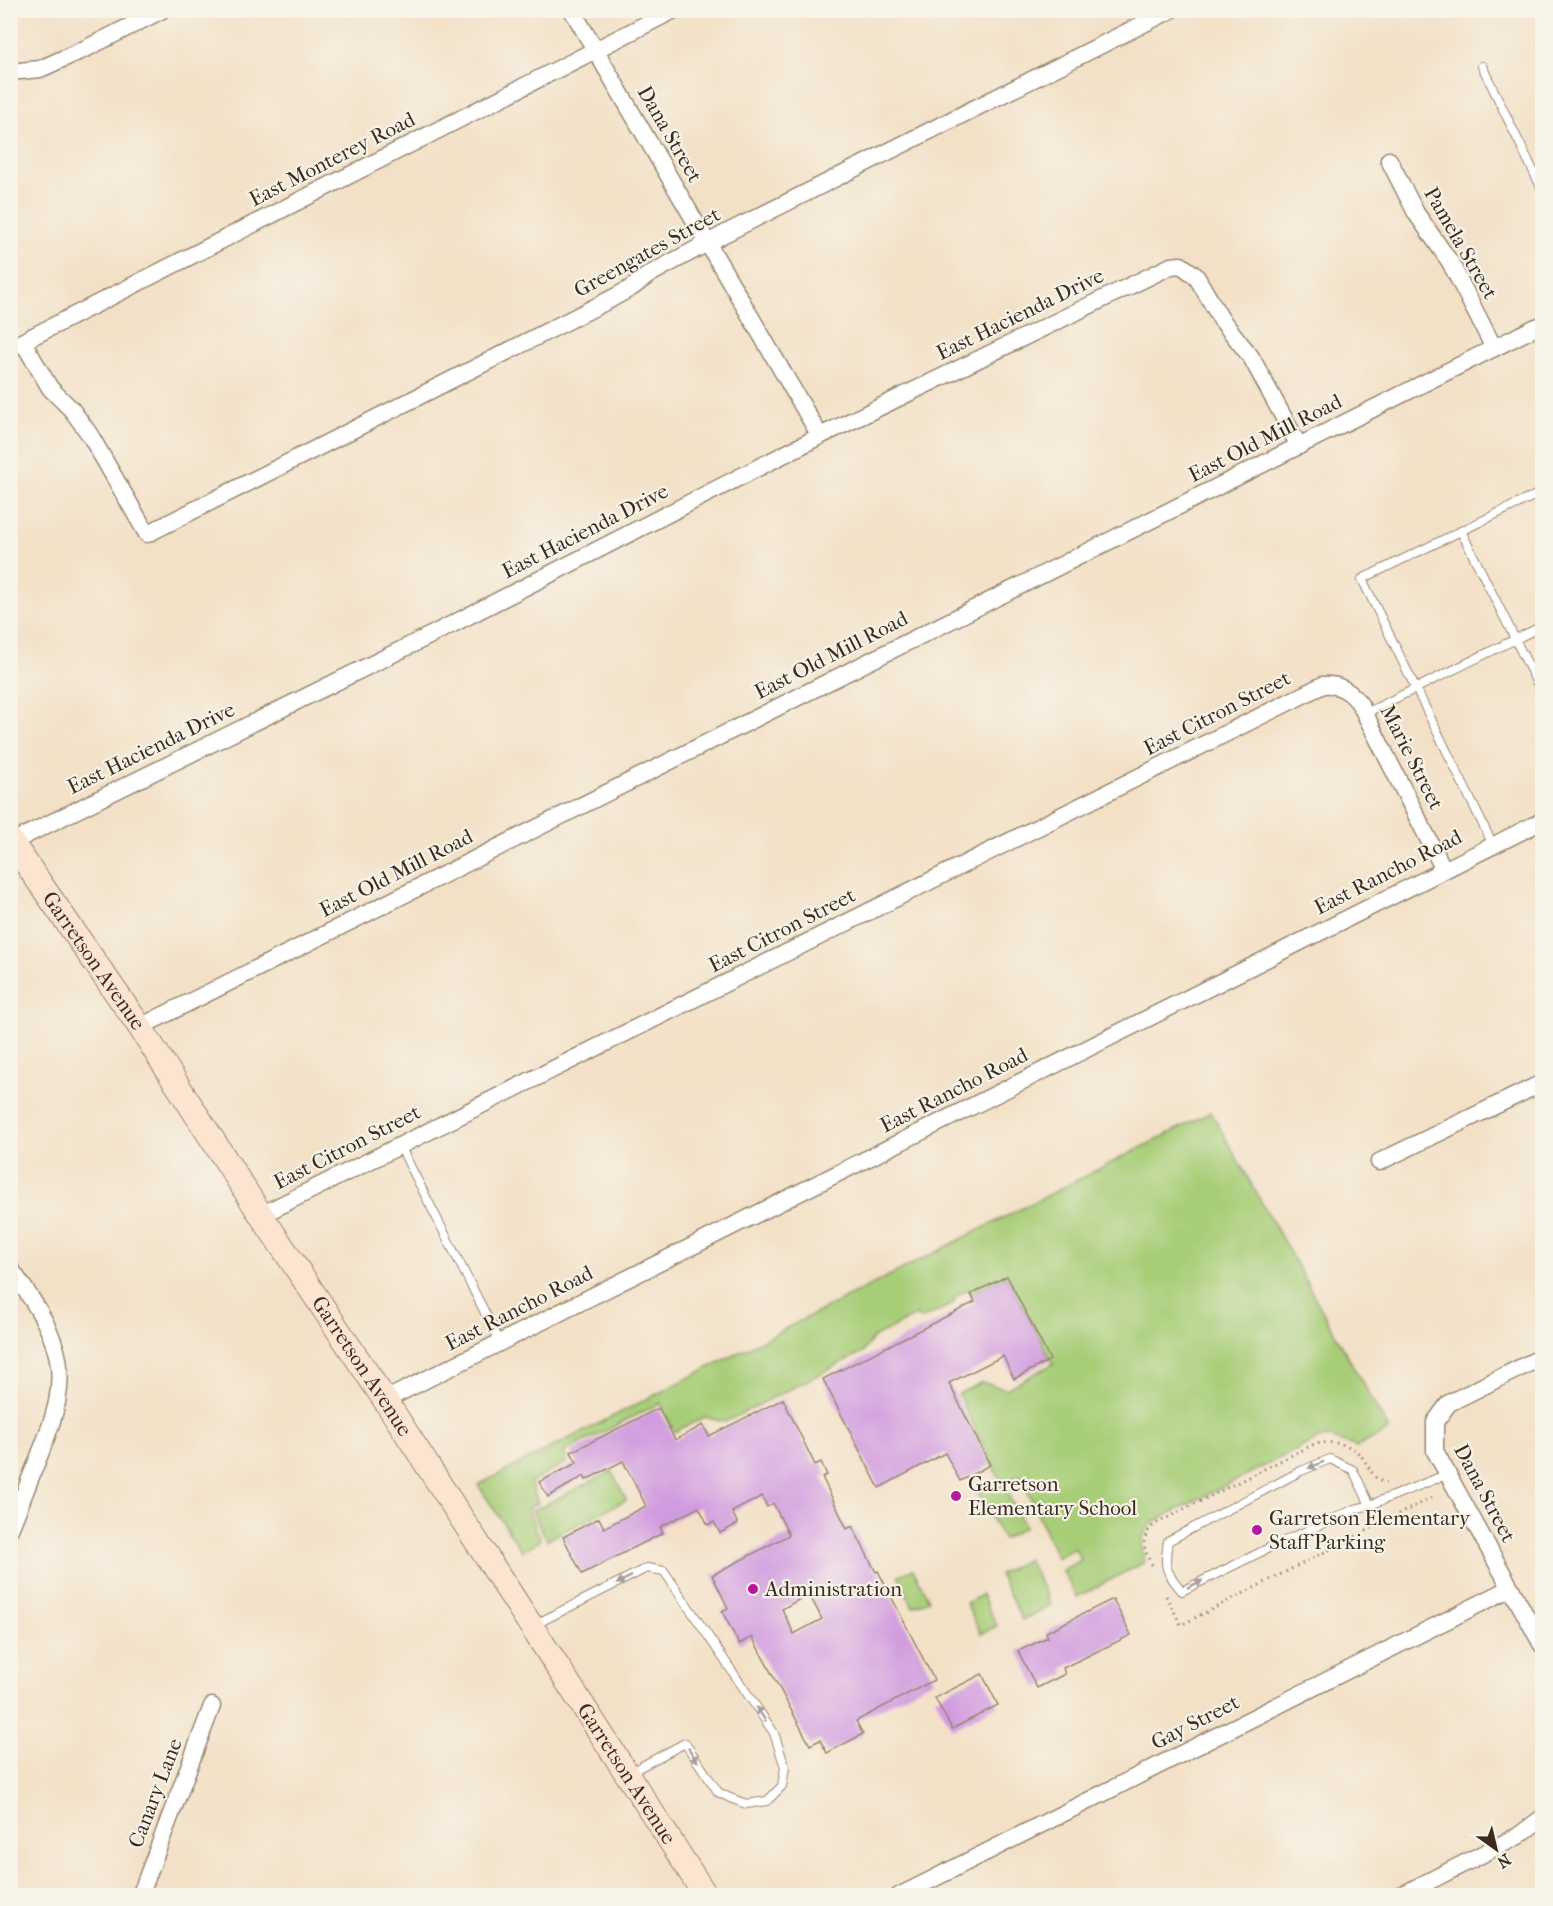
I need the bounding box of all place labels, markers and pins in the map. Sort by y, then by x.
place label: Garretson Elementary School [968,1472,1137,1520]
marker: Garretson Elementary School [949,1489,963,1503]
place label: Garretson Elementary Staff Parking [1269,1506,1471,1554]
marker: Garretson Elementary Staff Parking [1250,1523,1264,1537]
place label: Administration [764,1577,902,1601]
marker: Administration [746,1582,760,1596]

